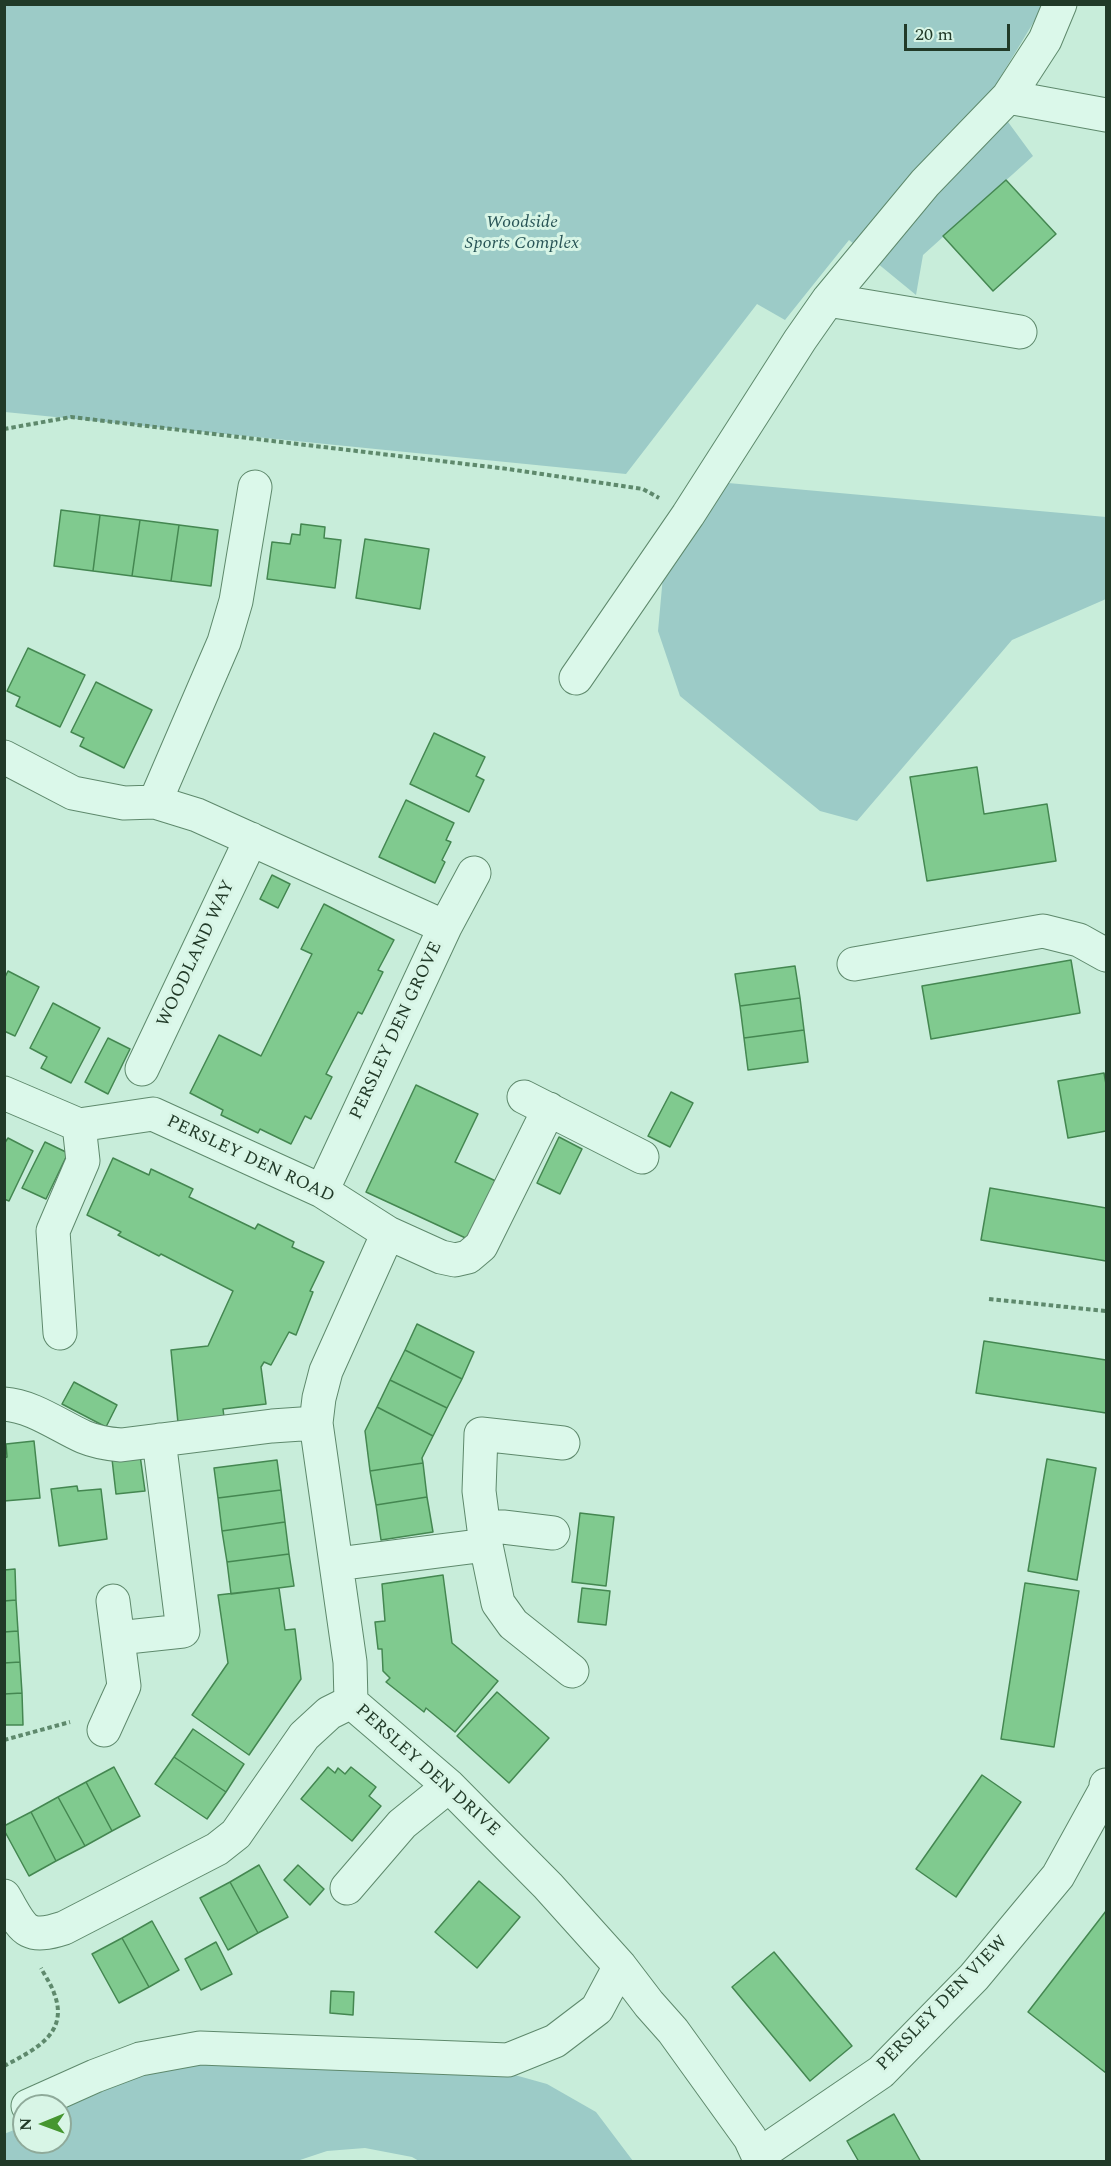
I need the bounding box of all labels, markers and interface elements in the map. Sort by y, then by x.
scale bar [907,12,1014,50]
text: 20 m [915,21,953,48]
park label: Woodside Sports Complex [465,212,579,254]
street label: WOODLAND WAY [153,877,241,1031]
street label: PERSLEY DEN GROVE [346,938,448,1124]
street label: PERSLEY DEN ROAD [163,1112,337,1208]
street label: PERSLEY DEN DRIVE [350,1700,504,1842]
street label: PERSLEY DEN VIEW [873,1932,1013,2076]
north arrow [12,2094,72,2154]
text: N [14,2118,38,2131]

